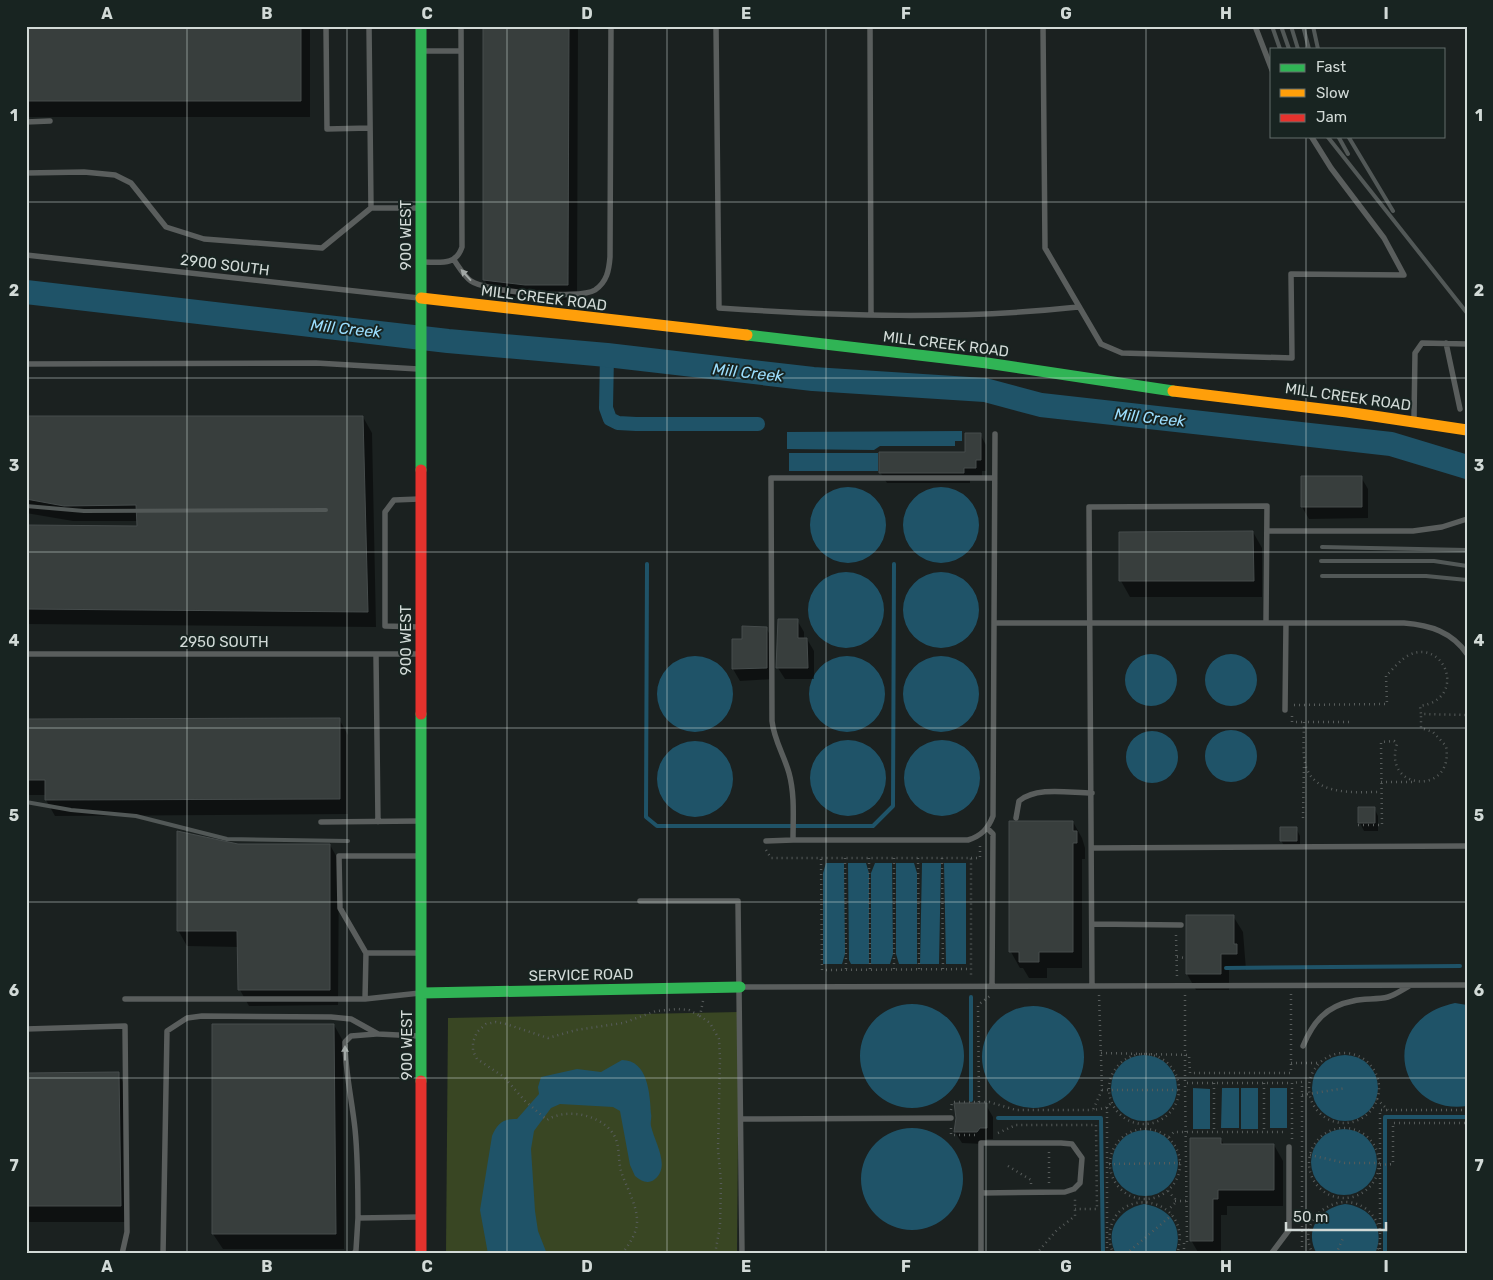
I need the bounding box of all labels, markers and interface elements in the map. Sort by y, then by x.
text: A [101,4,113,23]
text: B [261,4,273,23]
text: C [421,4,433,23]
text: D [581,4,593,23]
text: E [741,4,751,23]
text: F [901,4,911,23]
text: G [1060,4,1072,23]
text: H [1220,4,1232,23]
text: I [1383,4,1389,23]
legend [1270,48,1446,138]
text: Fast [1316,58,1346,76]
text: Slow [1316,84,1349,102]
text: 1 [10,106,18,125]
text: 1 [1475,106,1483,125]
text: Jam [1316,108,1347,126]
street label: 900 WEST [397,200,415,270]
street label: 2900 SOUTH [179,251,271,279]
one-way arrow [460,270,472,282]
text: 2 [9,281,19,300]
street label: MILL CREEK ROAD [480,281,608,315]
text: 2 [1474,281,1484,300]
water label: Mill Creek [310,315,383,342]
street label: MILL CREEK ROAD [882,327,1010,361]
water label: Mill Creek [712,359,785,386]
street label: MILL CREEK ROAD [1284,379,1412,415]
water label: Mill Creek [1114,404,1187,431]
text: 3 [9,456,19,475]
text: 3 [1474,456,1484,475]
street label: 900 WEST [397,605,415,675]
text: 4 [9,631,20,650]
text: 4 [1474,631,1485,650]
street label: 2950 SOUTH [179,633,269,651]
text: 5 [9,806,19,825]
text: 5 [1474,806,1484,825]
street label: SERVICE ROAD [528,965,634,985]
text: 6 [9,981,19,1000]
text: 6 [1474,981,1484,1000]
street label: 900 WEST [398,1010,416,1080]
one-way arrow [341,1045,349,1061]
text: 7 [9,1156,19,1175]
text: 7 [1474,1156,1484,1175]
scale bar [1286,1200,1386,1232]
text: 50 m [1293,1208,1328,1226]
text: A [101,1257,113,1276]
text: B [261,1257,273,1276]
text: C [421,1257,433,1276]
text: D [581,1257,593,1276]
text: E [741,1257,751,1276]
text: F [901,1257,911,1276]
text: G [1060,1257,1072,1276]
text: H [1220,1257,1232,1276]
text: I [1383,1257,1389,1276]

